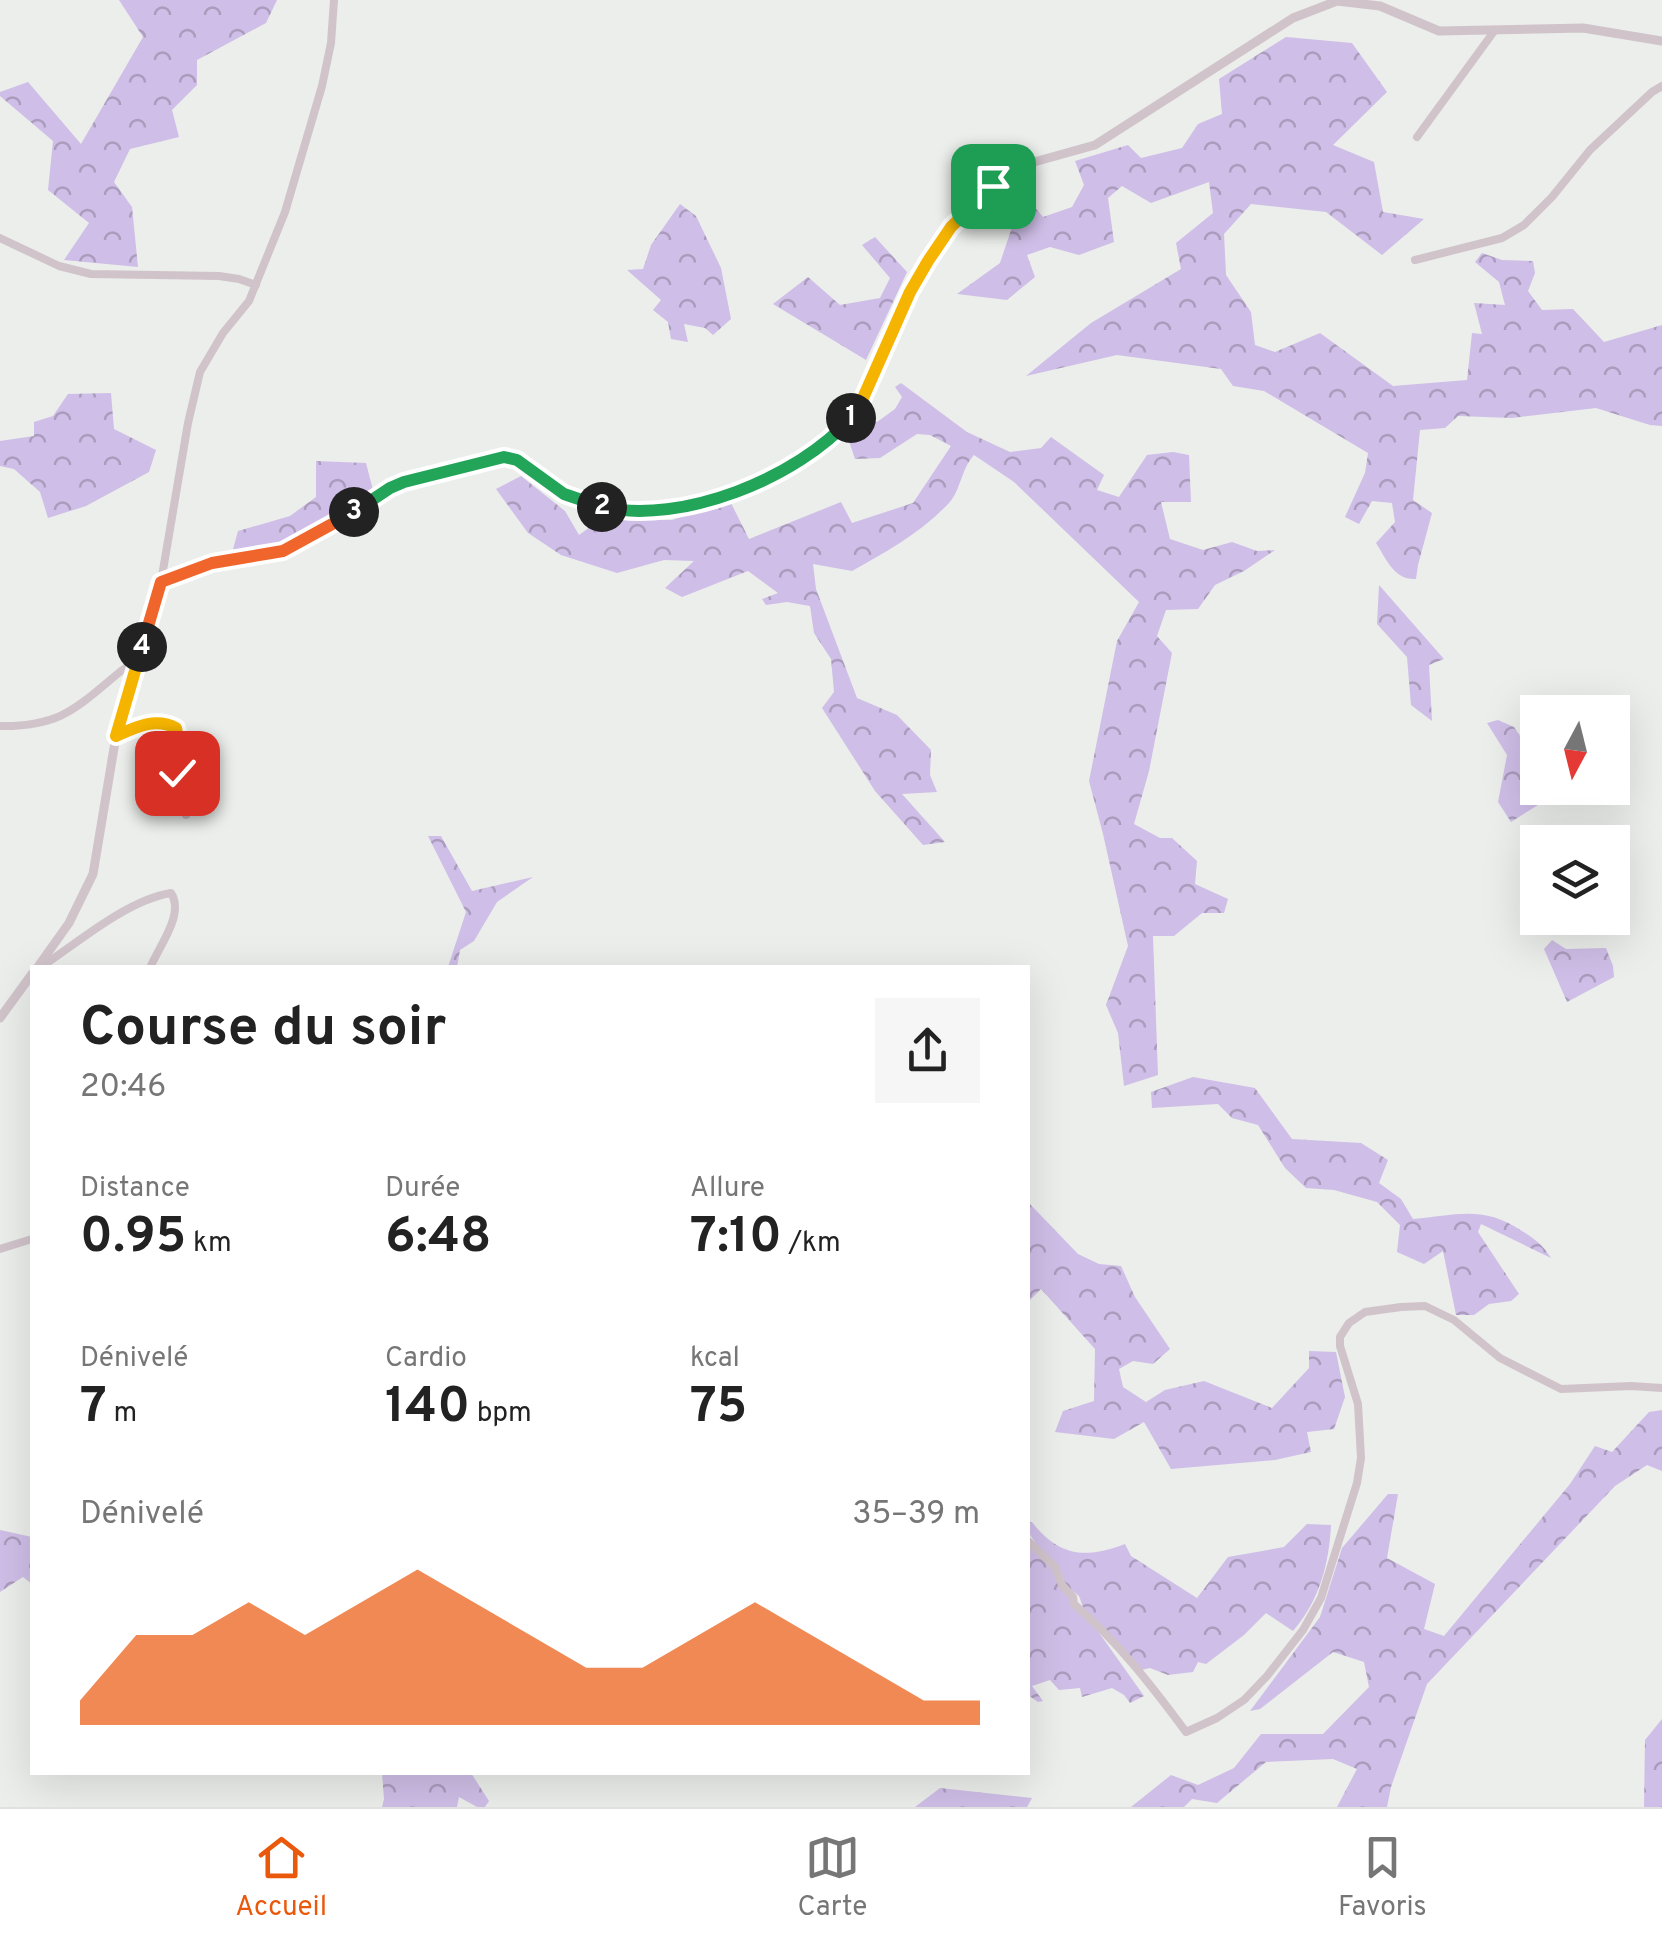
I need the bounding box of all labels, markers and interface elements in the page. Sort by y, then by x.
pin [951,144,1036,229]
icon: arrive [966,159,1021,214]
pin: 1 [826,393,876,443]
text: 1 [845,400,857,436]
pin: 2 [577,482,627,532]
pin: 3 [329,487,379,537]
text: 2 [593,489,611,525]
text: 3 [346,494,362,530]
pin: 4 [117,622,167,672]
text: 4 [133,629,151,665]
north arrow [1520,695,1630,805]
map controls [1520,695,1630,935]
pin [135,731,220,816]
icon: check [150,746,205,801]
button: layers [1520,825,1630,935]
text: Course du soir [80,995,446,1065]
button: share [875,998,980,1103]
text: 20:46 [80,1068,166,1108]
text: Distance [80,1171,190,1207]
text: Durée [385,1171,460,1207]
text: Allure [690,1171,765,1207]
text: 0.95 [80,1207,186,1270]
text: 6:48 [385,1207,491,1270]
text: 7:10 [690,1207,782,1270]
text: km [186,1226,232,1262]
text: /km [782,1226,841,1262]
text: Dénivelé [80,1341,188,1377]
text: Cardio [385,1341,467,1377]
text: kcal [690,1341,740,1377]
text: 7 [80,1377,107,1440]
text: 140 [385,1377,470,1440]
text: 75 [690,1377,747,1440]
text: m [107,1396,137,1432]
text: bpm [470,1396,532,1432]
text: Dénivelé [80,1495,204,1535]
text: 35–39 m [852,1495,980,1535]
tab: Accueil [235,1830,327,1926]
tab: Carte [798,1830,867,1926]
tab: Favoris [1338,1830,1427,1926]

